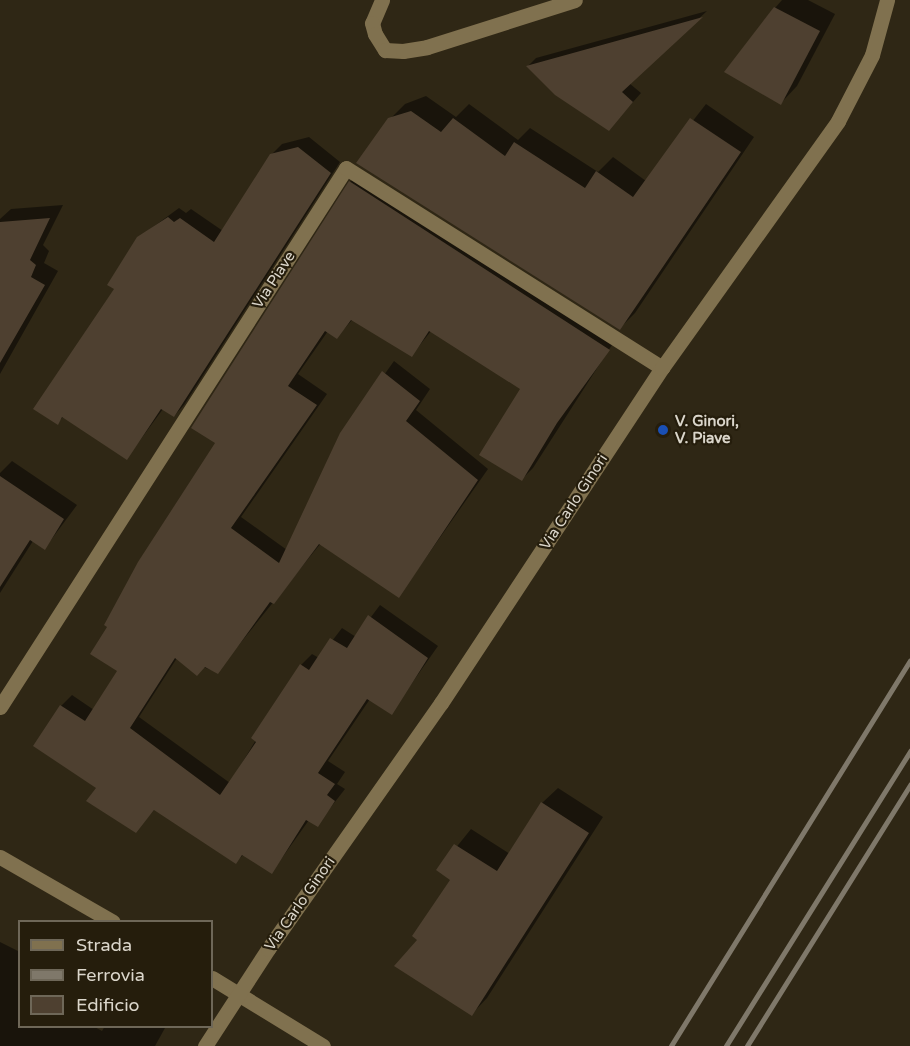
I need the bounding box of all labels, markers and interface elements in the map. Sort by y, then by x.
street label: Via Piave [249,248,299,312]
place label: V. Ginori, V. Piave [675,412,739,447]
marker: V. Ginori, V. Piave [656,423,670,437]
street label: Via Carlo Ginori [536,451,612,553]
street label: Via Carlo Ginori [261,854,339,954]
legend [18,920,213,1028]
text: Strada [76,934,132,956]
text: Ferrovia [76,964,145,986]
text: Edificio [76,994,140,1016]

